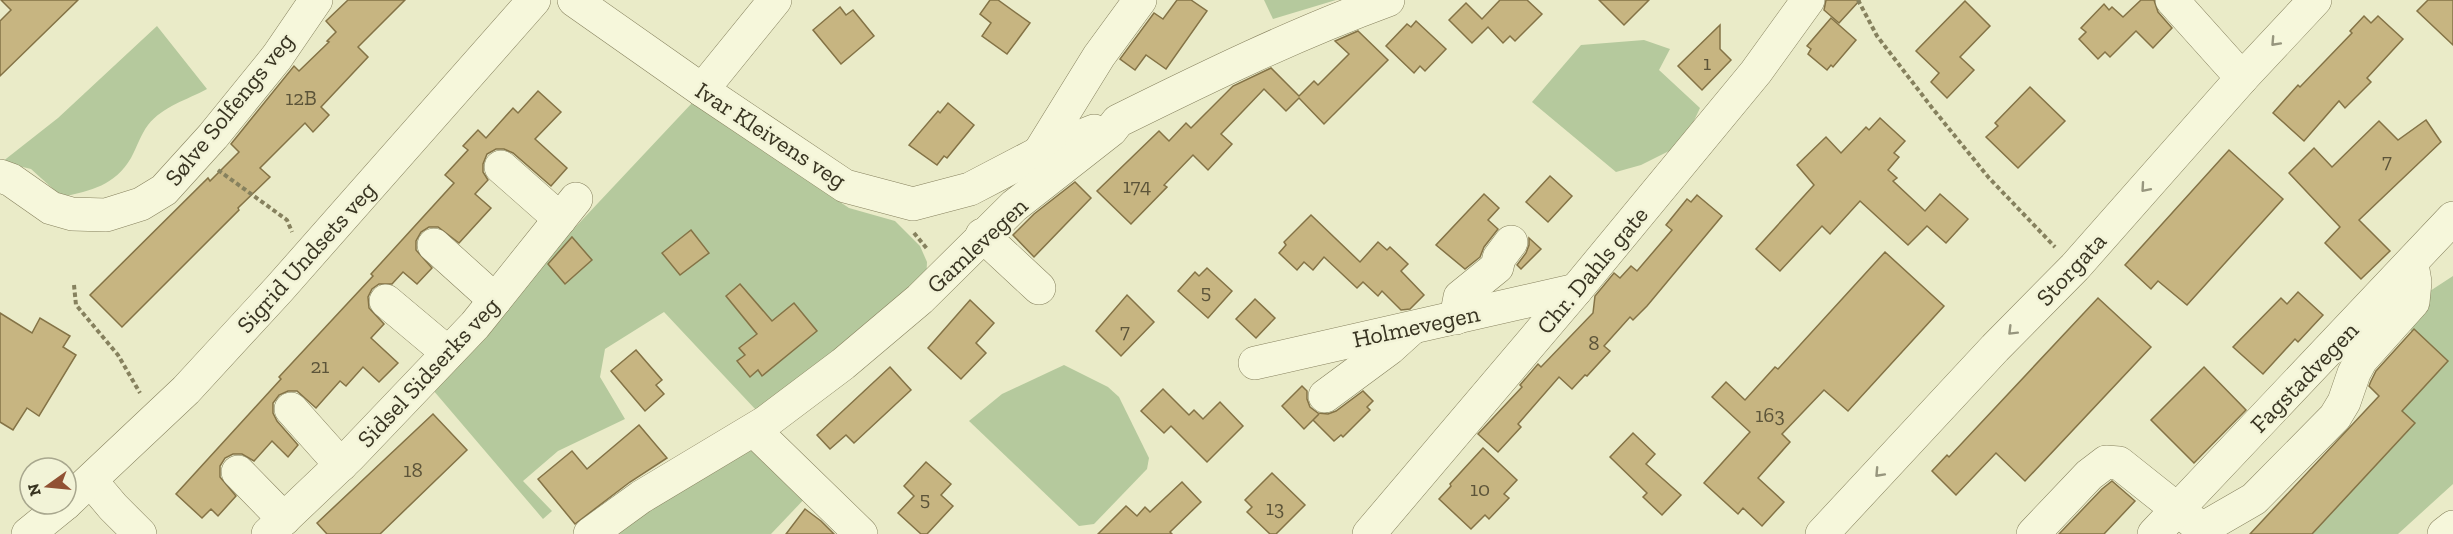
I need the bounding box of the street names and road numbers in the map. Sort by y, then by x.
street label: Sølve Solfengs veg [158,27,300,191]
street label: Ivar Kleivens veg [690,76,852,194]
street label: Sigrid Undsets veg [230,175,382,339]
street label: Gamlevegen [921,191,1034,299]
street label: Chr. Dahls gate [1530,200,1654,340]
street label: Storgata [2030,226,2112,312]
street label: Sidsel Sidserks veg [351,291,505,453]
street label: Holmevegen [1350,298,1482,354]
street label: Fagstadvegen [2244,315,2364,439]

